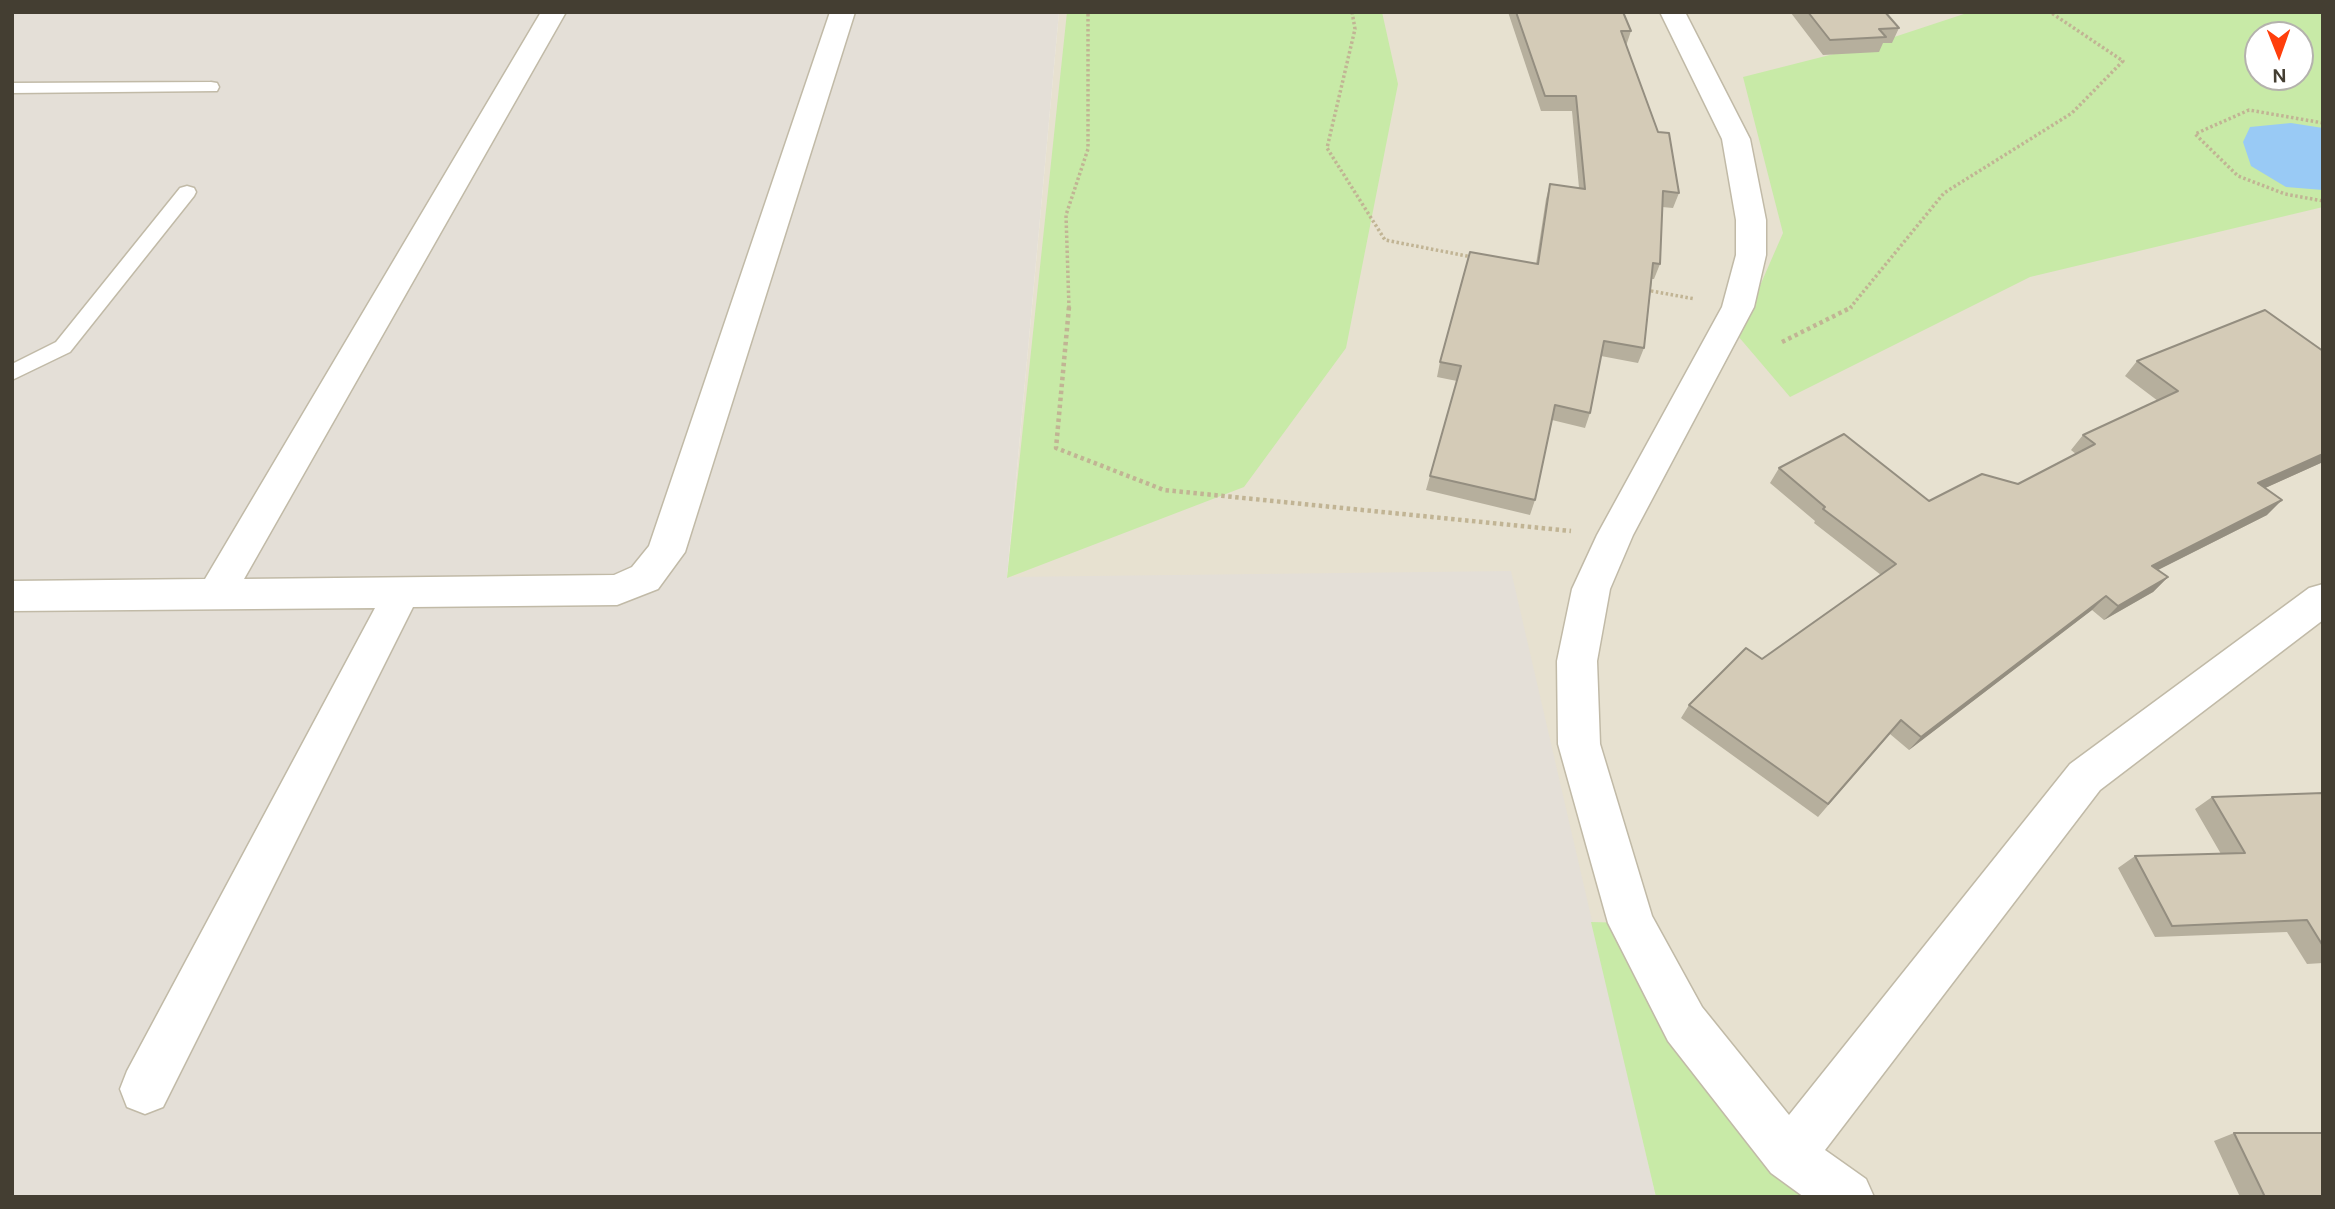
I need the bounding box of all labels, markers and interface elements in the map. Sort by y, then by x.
north arrow [2244,21,2314,91]
text: N [2272,63,2286,88]

